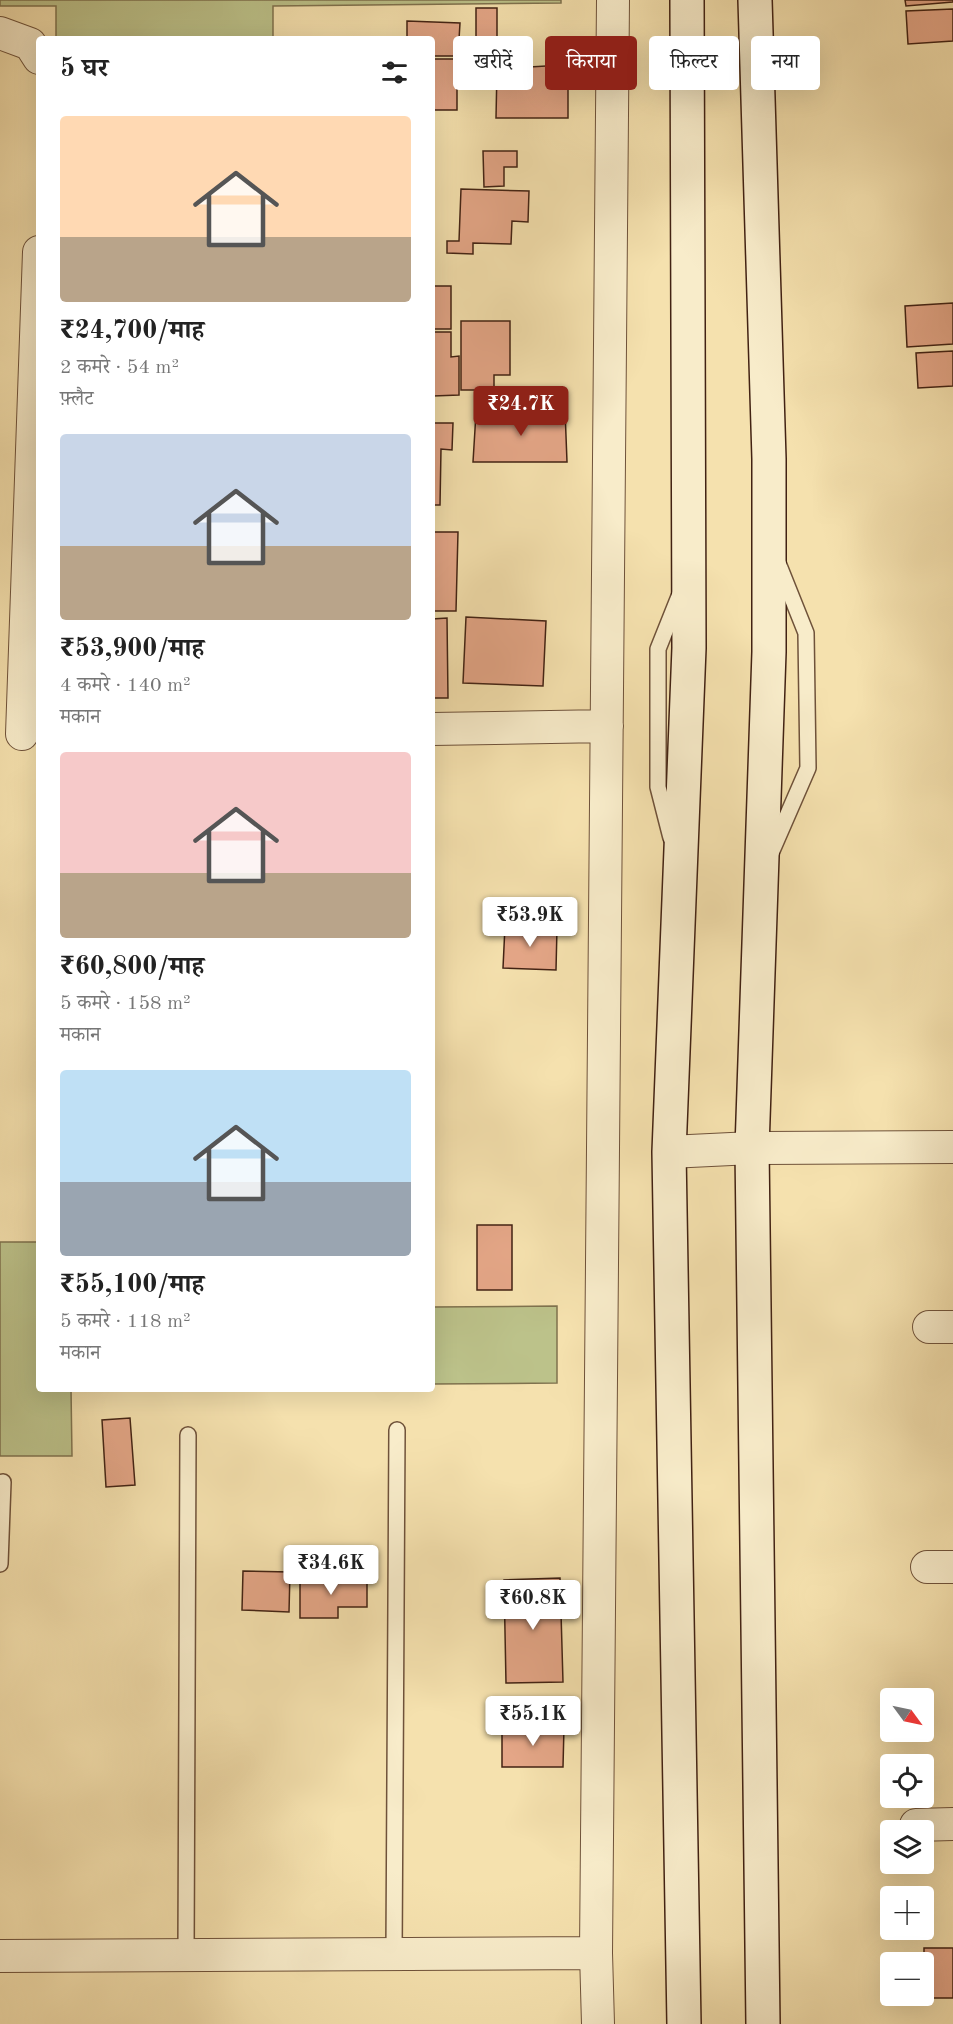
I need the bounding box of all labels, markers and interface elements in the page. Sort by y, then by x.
chip: खरीदें [453,36,533,90]
chip: किराया [545,36,637,90]
chip: फ़िल्टर [649,36,739,90]
chip: नया [751,36,820,90]
text: 5 घर [60,56,108,82]
icon: filters [378,56,411,89]
icon: home [182,155,290,263]
text: ₹24,700/माह [60,318,204,344]
text: 2 कमरे · 54 m² [60,358,179,378]
pin: ₹24.7K [472,386,570,437]
text: फ़्लैट [60,390,93,410]
text: ₹24.7K [487,395,555,415]
icon: home [182,473,290,581]
text: ₹53,900/माह [60,636,204,662]
text: 4 कमरे · 140 m² [60,676,191,696]
text: मकान [60,708,101,728]
icon: home [182,791,290,899]
pin: ₹53.9K [481,897,579,948]
text: ₹53.9K [496,906,564,926]
text: ₹60,800/माह [60,954,204,980]
text: 5 कमरे · 158 m² [60,994,191,1014]
text: मकान [60,1026,101,1046]
icon: home [182,1109,290,1217]
text: ₹55,100/माह [60,1272,204,1298]
text: 5 कमरे · 118 m² [60,1312,191,1332]
text: मकान [60,1344,101,1364]
pin: ₹34.6K [282,1545,380,1596]
text: ₹34.6K [297,1554,365,1574]
pin: ₹60.8K [484,1580,582,1631]
text: ₹60.8K [499,1589,567,1609]
north arrow [880,1688,934,1742]
map controls [880,1688,934,2006]
pin: ₹55.1K [484,1696,582,1747]
text: ₹55.1K [499,1705,567,1725]
button: locate [880,1754,934,1808]
button: layers [880,1820,934,1874]
button: + [880,1886,934,1940]
button: − [880,1952,934,2006]

